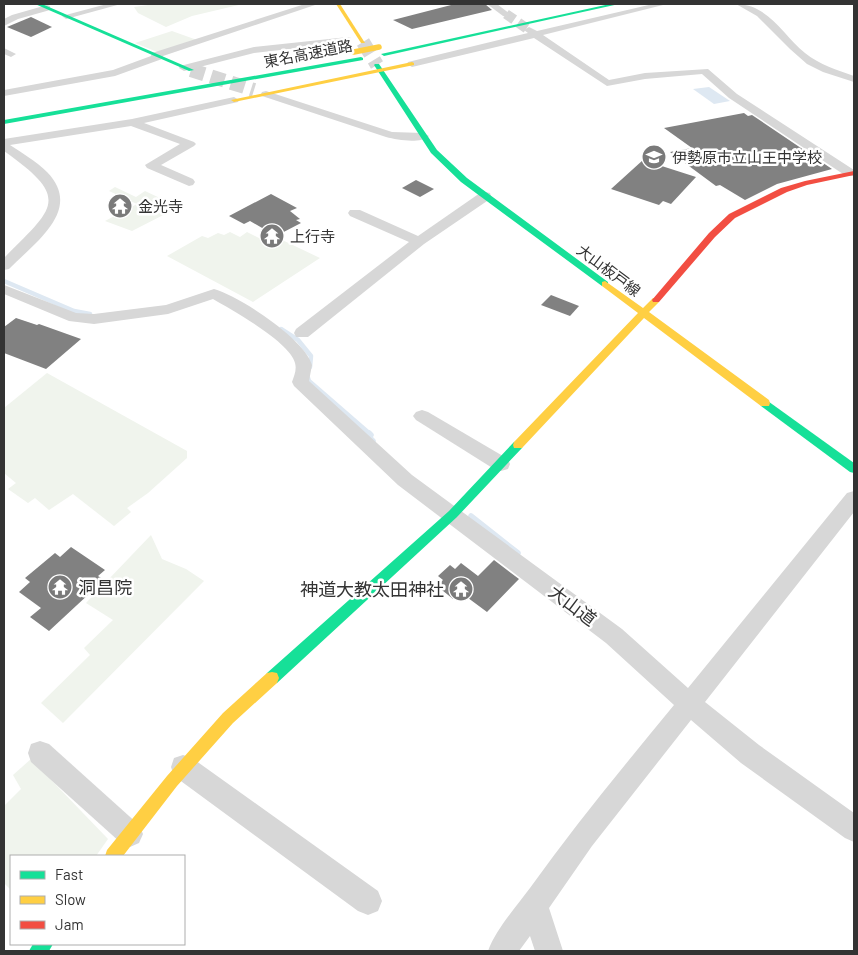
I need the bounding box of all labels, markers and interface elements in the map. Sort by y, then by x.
street label: 東名高速道路 [262,36,354,70]
school or university icon: 伊勢原市立山王中学校 [641,144,667,170]
place label: 伊勢原市立山王中学校 [672,148,822,166]
temple icon: 金光寺 [107,193,133,219]
place label: 金光寺 [138,197,183,215]
temple icon: 上行寺 [259,223,285,249]
place label: 上行寺 [290,227,335,245]
street label: 大山板戸線 [574,240,644,300]
temple icon: 洞昌院 [47,574,73,600]
place label: 洞昌院 [78,576,132,598]
temple icon: 神道大教太田神社 [448,576,474,602]
place label: 神道大教太田神社 [300,578,444,600]
street label: 大山道 [545,580,601,630]
legend [10,855,185,945]
text: Fast [55,865,83,883]
text: Slow [55,890,86,908]
text: Jam [55,915,84,933]

